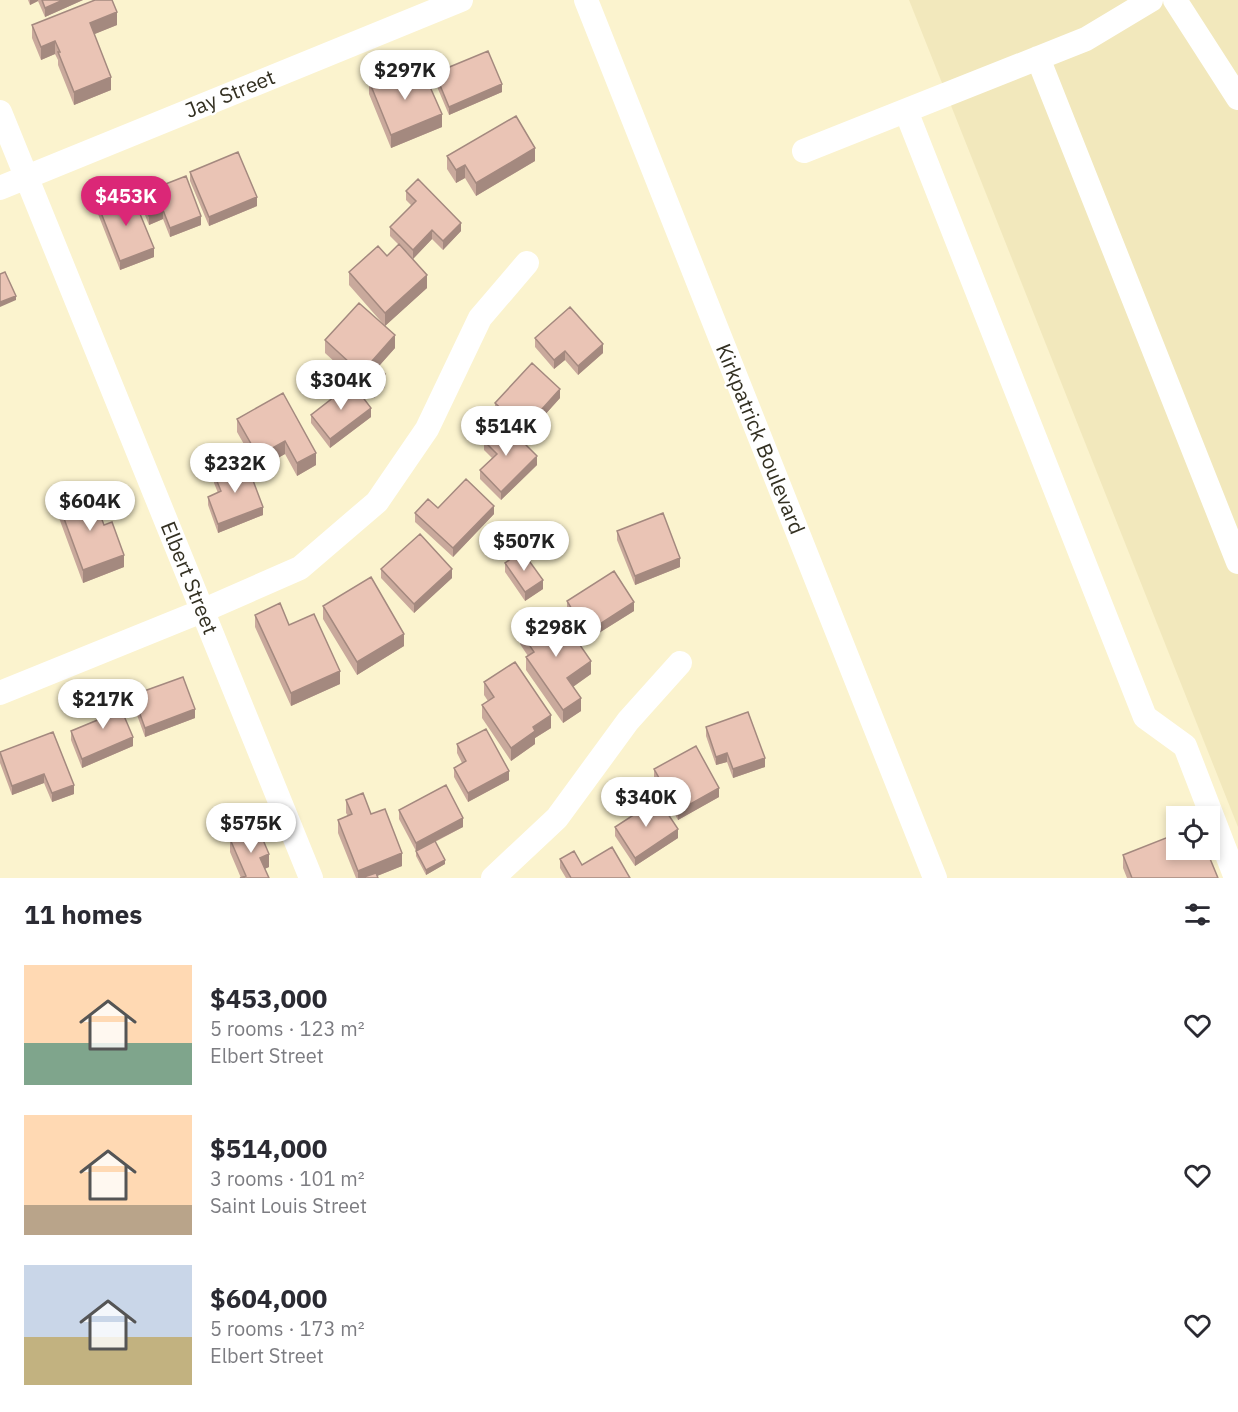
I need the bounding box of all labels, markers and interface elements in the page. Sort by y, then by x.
pin: $297K [363,50,447,101]
text: $297K [374,56,436,83]
street label: Jay Street [180,62,279,124]
pin: $453K [84,176,168,227]
text: $453K [95,182,157,209]
street label: Kirkpatrick Boulevard [710,339,812,538]
pin: $304K [299,360,383,411]
text: $304K [310,366,372,393]
pin: $514K [464,406,548,457]
text: $514K [475,412,537,439]
pin: $232K [193,443,277,494]
text: $232K [204,449,266,476]
pin: $604K [48,481,132,532]
text: $604K [59,487,121,514]
street label: Elbert Street [155,517,225,638]
pin: $507K [482,521,566,572]
text: $507K [493,527,555,554]
pin: $298K [514,607,598,658]
text: $298K [525,613,587,640]
pin: $217K [61,679,145,730]
text: $217K [72,685,134,712]
pin: $340K [604,777,688,828]
text: $340K [615,783,677,810]
pin: $575K [209,803,293,854]
map controls [1166,806,1220,860]
button: locate [1166,806,1220,860]
text: $575K [220,809,282,836]
text: 11 homes [24,897,142,931]
icon: filters [1181,898,1214,931]
text: $453,000 [210,981,327,1015]
icon: home [72,989,144,1061]
icon: heart [1181,1009,1214,1042]
text: 5 rooms · 123 m² [210,1015,365,1042]
text: Elbert Street [210,1042,324,1069]
text: $514,000 [210,1131,327,1165]
icon: home [72,1139,144,1211]
icon: heart [1181,1159,1214,1192]
text: 3 rooms · 101 m² [210,1165,365,1192]
text: Saint Louis Street [210,1192,367,1219]
text: $604,000 [210,1281,327,1315]
icon: home [72,1289,144,1361]
icon: heart [1181,1309,1214,1342]
text: 5 rooms · 173 m² [210,1315,365,1342]
text: Elbert Street [210,1342,324,1369]

